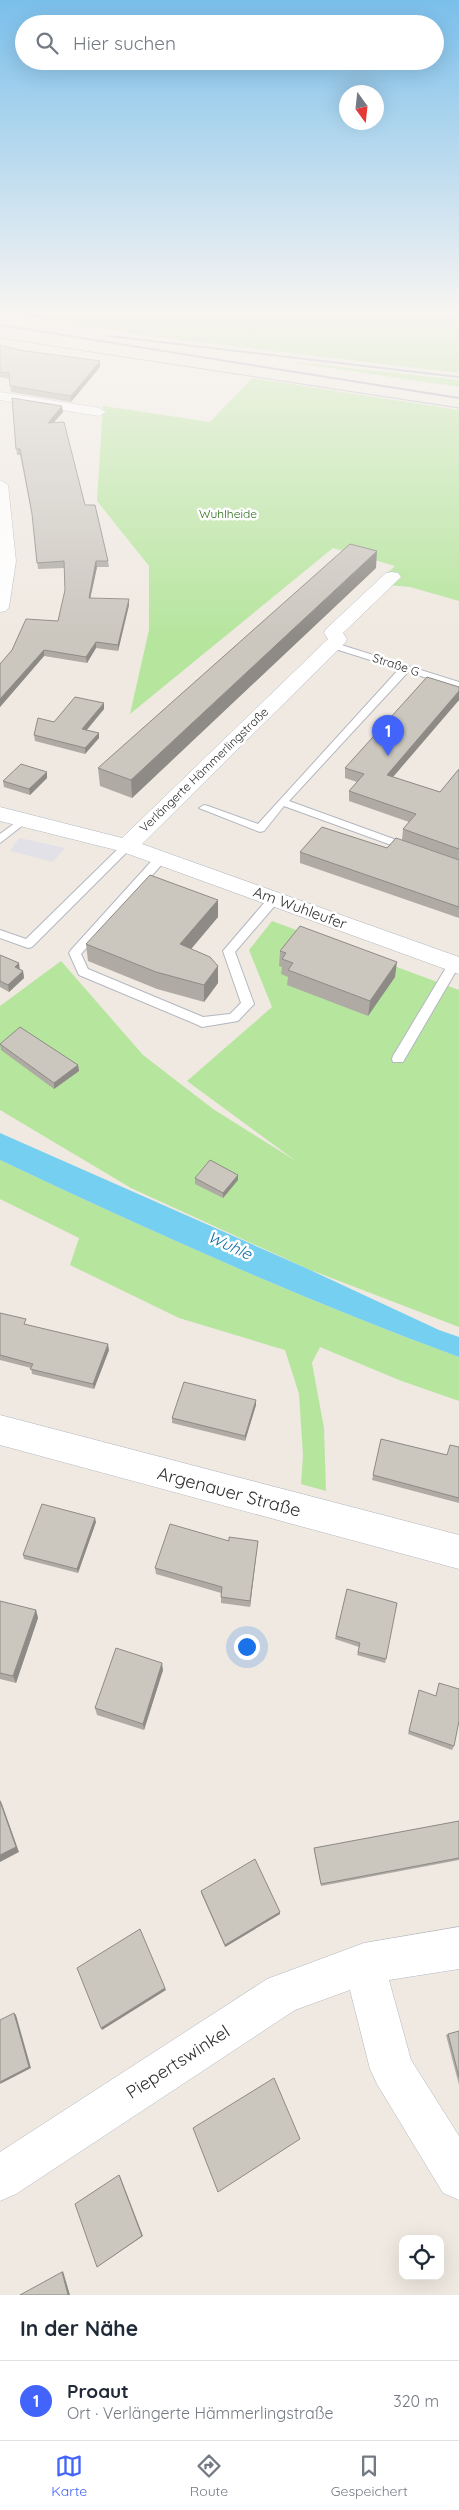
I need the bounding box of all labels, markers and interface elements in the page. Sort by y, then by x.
search box [15,15,444,70]
icon: search [33,29,61,57]
text: Hier suchen [73,31,176,55]
north arrow [339,85,384,130]
park label: Wuhlheide [199,506,257,521]
street label: Straße G [371,650,421,679]
street label: Verlängerte Hämmerlingstraße [136,704,271,835]
pin: 1 [372,715,404,756]
street label: Am Wuhleufer [251,882,350,933]
water label: Wuhle [205,1226,256,1264]
street label: Argenauer Straße [155,1461,303,1522]
your location [234,1634,260,1660]
street label: Piepertswinkel [122,2020,234,2104]
map controls [399,2235,444,2280]
button: locate [399,2235,444,2280]
text: In der Nähe [20,2315,138,2341]
text: Proaut [67,2379,129,2403]
text: 1 [33,2391,39,2411]
text: 320 m [393,2391,439,2411]
text: Ort · Verlängerte Hämmerlingstraße [67,2403,334,2423]
tab: Karte [51,2452,87,2500]
tab: Route [190,2452,228,2500]
tab: Gespeichert [331,2452,408,2500]

